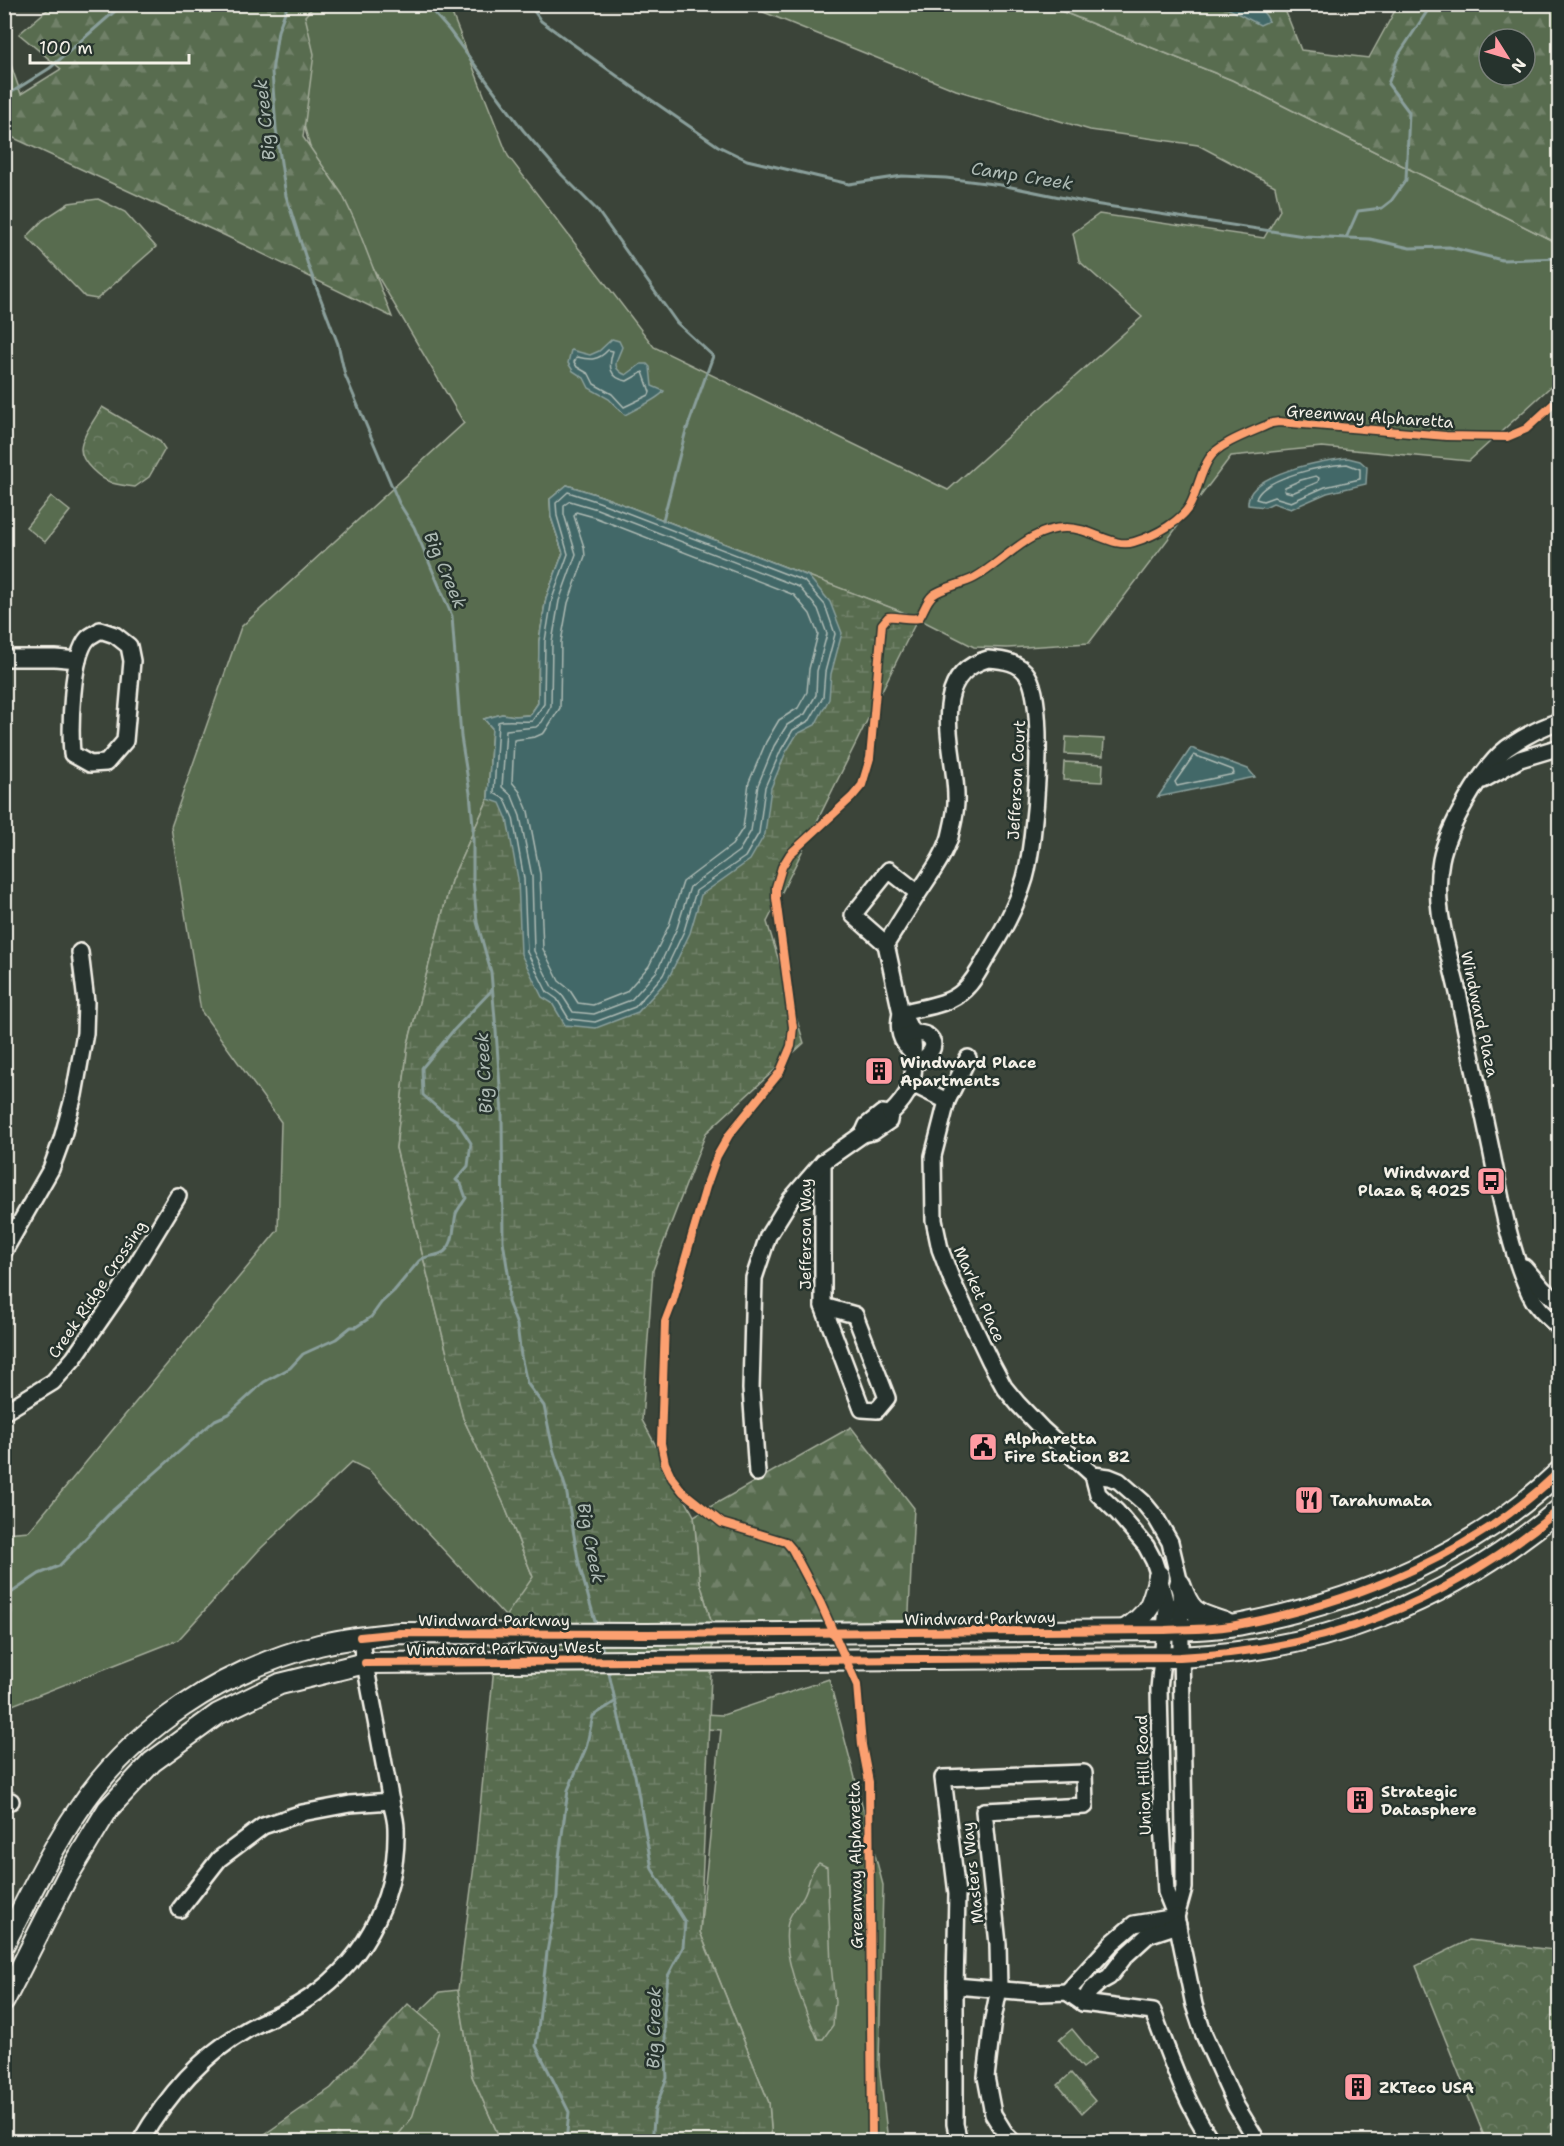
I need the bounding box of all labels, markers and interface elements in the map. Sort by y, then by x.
scale bar [30,27,189,65]
north arrow [1477,27,1537,87]
text: 100 m [39,36,93,60]
text: N [1506,54,1531,77]
water label: Big Creek [249,77,281,162]
water label: Camp Creek [969,156,1075,196]
street label: Greenway Alpharetta [1286,400,1454,433]
water label: Big Creek [418,528,472,613]
street label: Jefferson Court [1003,719,1030,841]
street label: Windward Plaza [1456,949,1503,1079]
water label: Big Creek [470,1031,498,1114]
place label: Windward Place Apartments [900,1052,1037,1091]
building icon: Windward Place Apartments [863,1055,895,1087]
place label: Windward Plaza & 4025 [1358,1162,1470,1201]
bus stop icon: Windward Plaza & 4025 [1475,1165,1507,1197]
street label: Jefferson Way [795,1178,816,1290]
street label: Creek Ridge Crossing [43,1216,152,1362]
street label: Market Place [949,1243,1010,1345]
place label: Alpharetta Fire Station 82 [1004,1428,1130,1467]
public building icon: Alpharetta Fire Station 82 [967,1431,999,1463]
restaurant icon: Tarahumata [1293,1484,1325,1516]
place label: Tarahumata [1330,1490,1432,1511]
water label: Big Creek [571,1501,611,1586]
street label: Windward Parkway [904,1607,1056,1630]
street label: Windward Parkway [418,1610,570,1631]
street label: Windward Parkway West [406,1636,602,1661]
street label: Union Hill Road [1131,1714,1156,1836]
street label: Greenway Alpharetta [844,1781,867,1949]
place label: Strategic Datasphere [1381,1781,1477,1820]
building icon: Strategic Datasphere [1344,1784,1376,1816]
street label: Masters Way [957,1821,988,1925]
water label: Big Creek [641,1986,667,2069]
building icon: ZKTeco USA [1342,2071,1374,2103]
place label: ZKTeco USA [1379,2077,1474,2098]

